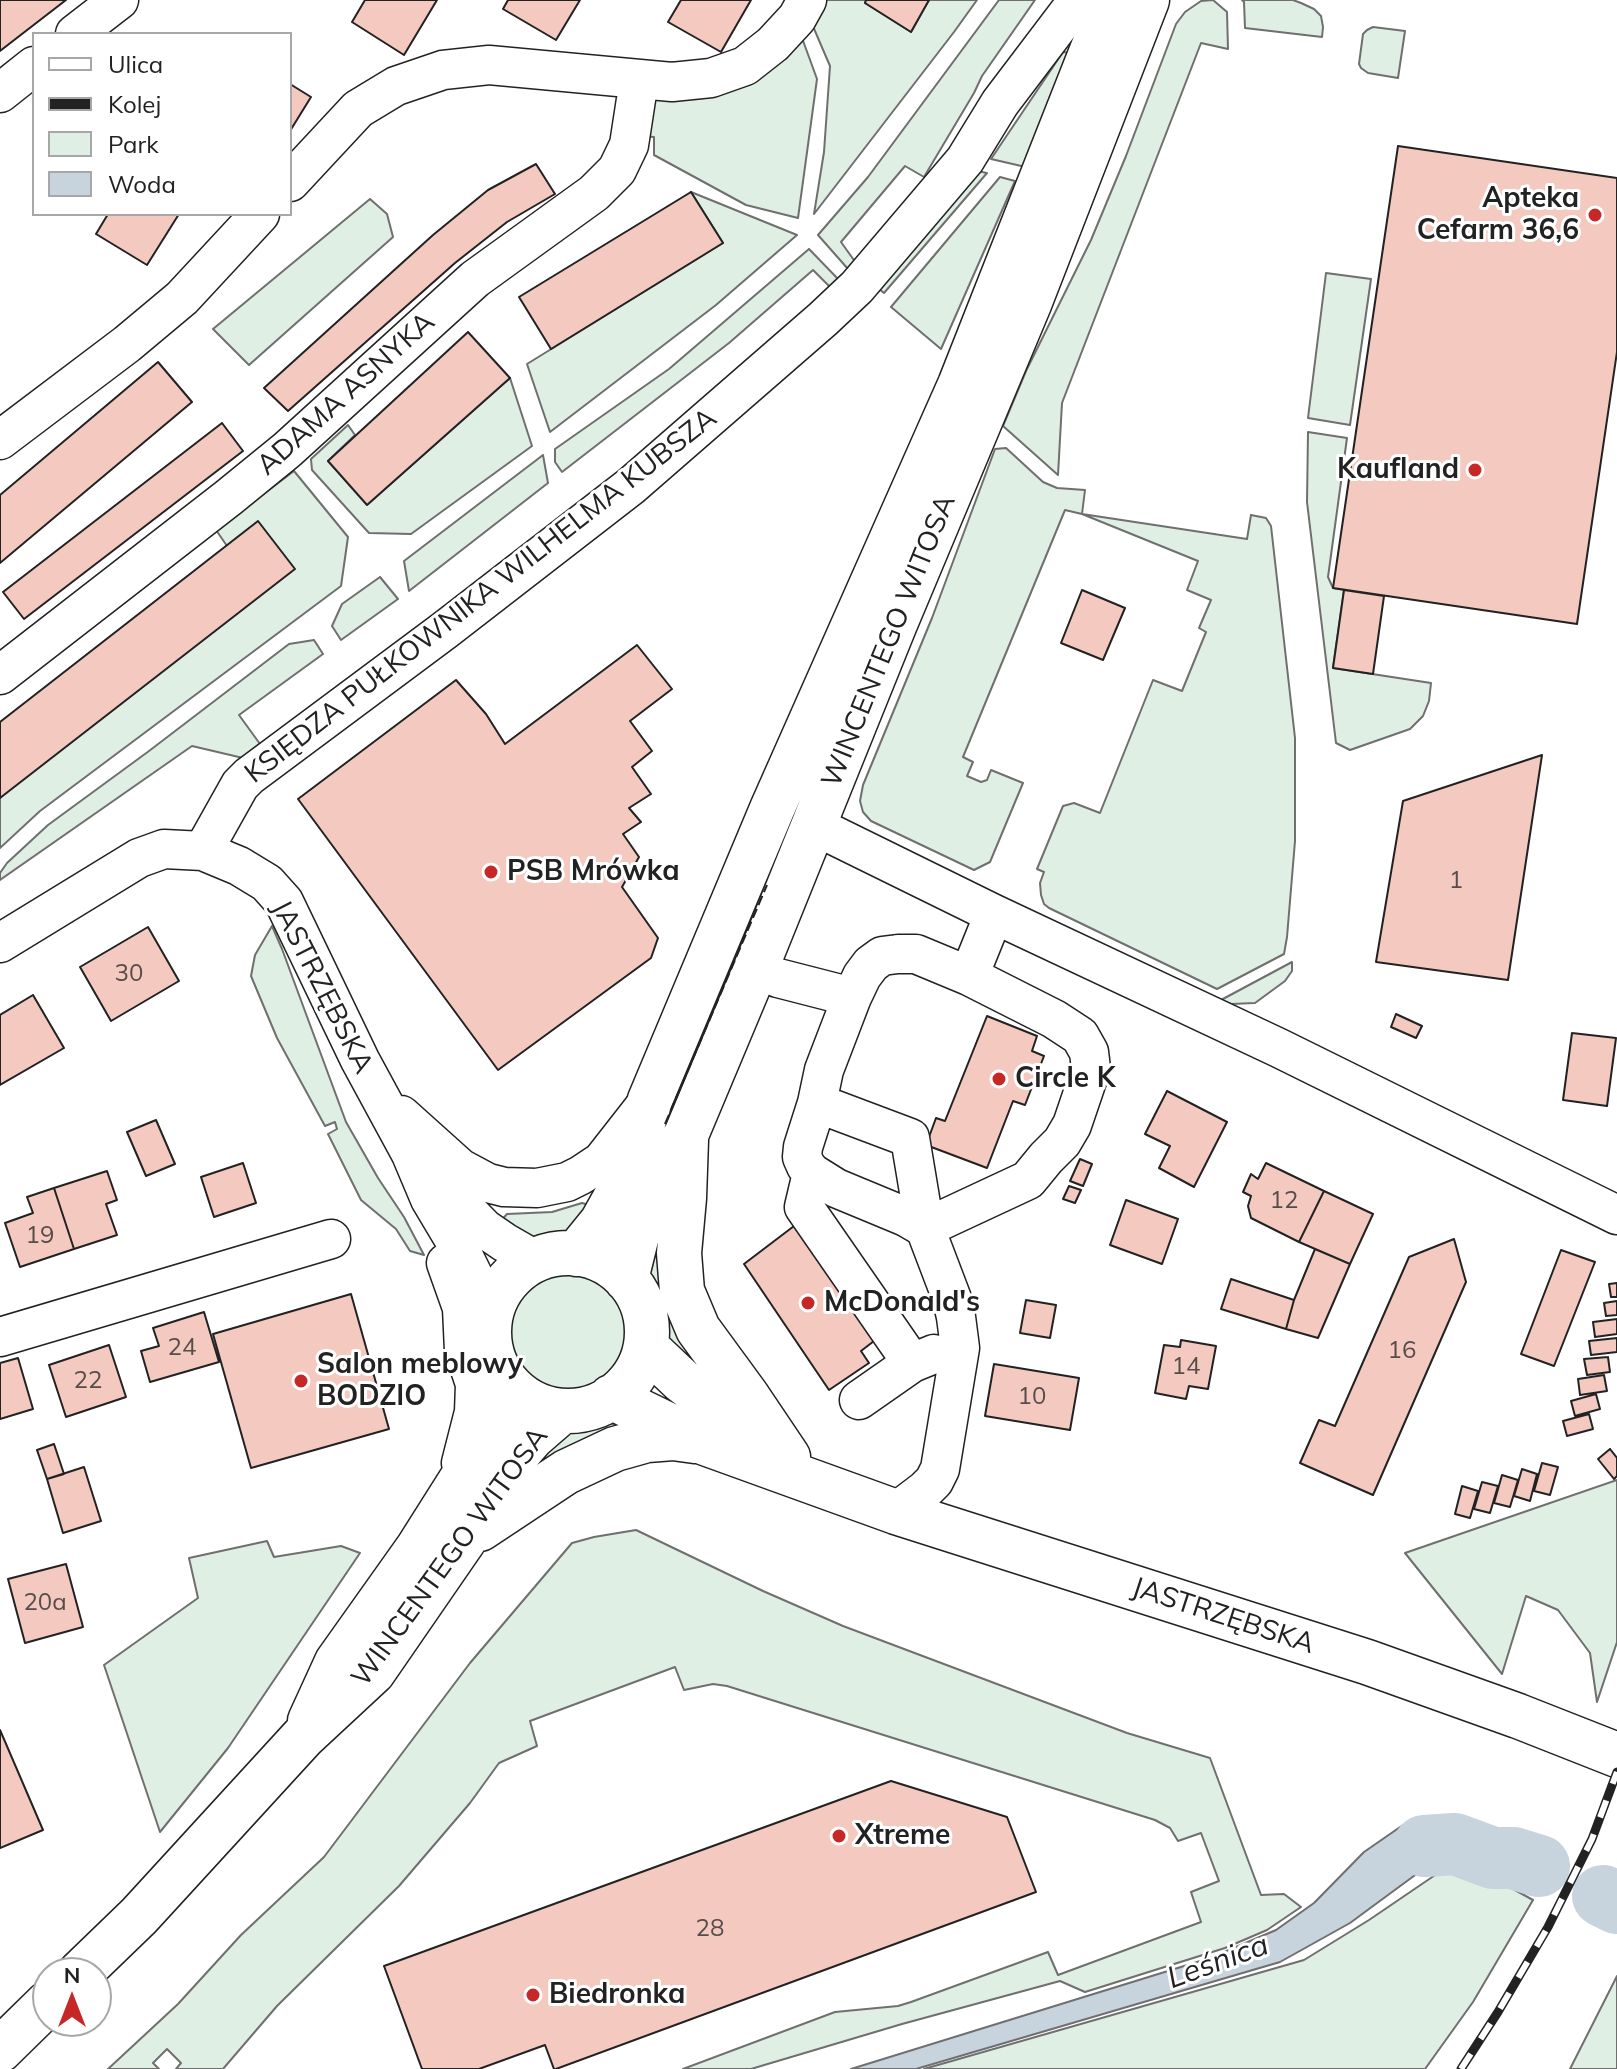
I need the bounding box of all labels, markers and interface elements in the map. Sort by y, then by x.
legend [32,32,292,216]
text: Ulica [108,49,163,79]
text: Kolej [108,89,161,119]
text: Park [108,129,159,159]
text: Woda [108,169,176,199]
place label: Apteka Cefarm 36,6 [1417,182,1579,248]
marker: Apteka Cefarm 36,6 [1586,206,1604,224]
street label: ADAMA ASNYKA [250,305,442,483]
street label: KSIĘDZA PUŁKOWNIKA WILHELMA KUBSZA [239,401,723,791]
place label: Kaufland [1337,453,1459,487]
marker: Kaufland [1466,461,1484,479]
street label: WINCENTEGO WITOSA [815,490,963,792]
place label: PSB Mrówka [507,855,680,889]
marker: PSB Mrówka [482,863,500,881]
house number: 1 [1449,867,1463,895]
street label: JASTRZĘBSKA [264,895,380,1079]
house number: 30 [115,960,143,988]
place label: Circle K [1015,1062,1115,1096]
marker: Circle K [990,1070,1008,1088]
house number: 12 [1270,1187,1298,1215]
house number: 19 [26,1222,54,1250]
place label: McDonald's [824,1286,980,1320]
marker: McDonald's [799,1294,817,1312]
house number: 24 [168,1334,196,1362]
house number: 16 [1388,1337,1416,1365]
place label: Salon meblowy BODZIO [317,1348,523,1414]
house number: 14 [1172,1353,1200,1381]
house number: 22 [74,1367,102,1395]
marker: Salon meblowy BODZIO [292,1372,310,1390]
house number: 10 [1018,1383,1046,1411]
street label: WINCENTEGO WITOSA [345,1421,555,1693]
street label: JASTRZĘBSKA [1127,1571,1319,1661]
house number: 20a [23,1589,67,1617]
place label: Xtreme [855,1819,950,1853]
marker: Xtreme [830,1827,848,1845]
house number: 28 [696,1915,724,1943]
water label: Leśnica [1163,1927,1273,1997]
north arrow [32,1957,112,2037]
text: N [64,1961,80,1989]
place label: Biedronka [549,1978,685,2012]
marker: Biedronka [524,1986,542,2004]

